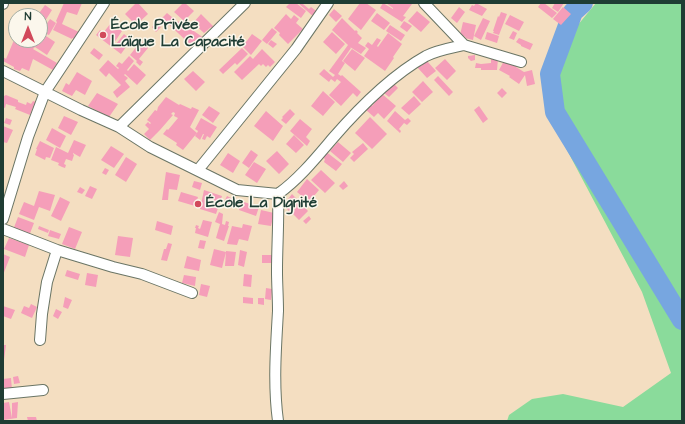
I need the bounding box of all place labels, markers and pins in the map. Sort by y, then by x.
place label: École Privée Laïque La Capacité [111,17,245,52]
marker: École Privée Laïque La Capacité [98,30,108,40]
place label: École La Dignité [206,195,317,213]
marker: École La Dignité [193,199,203,209]

